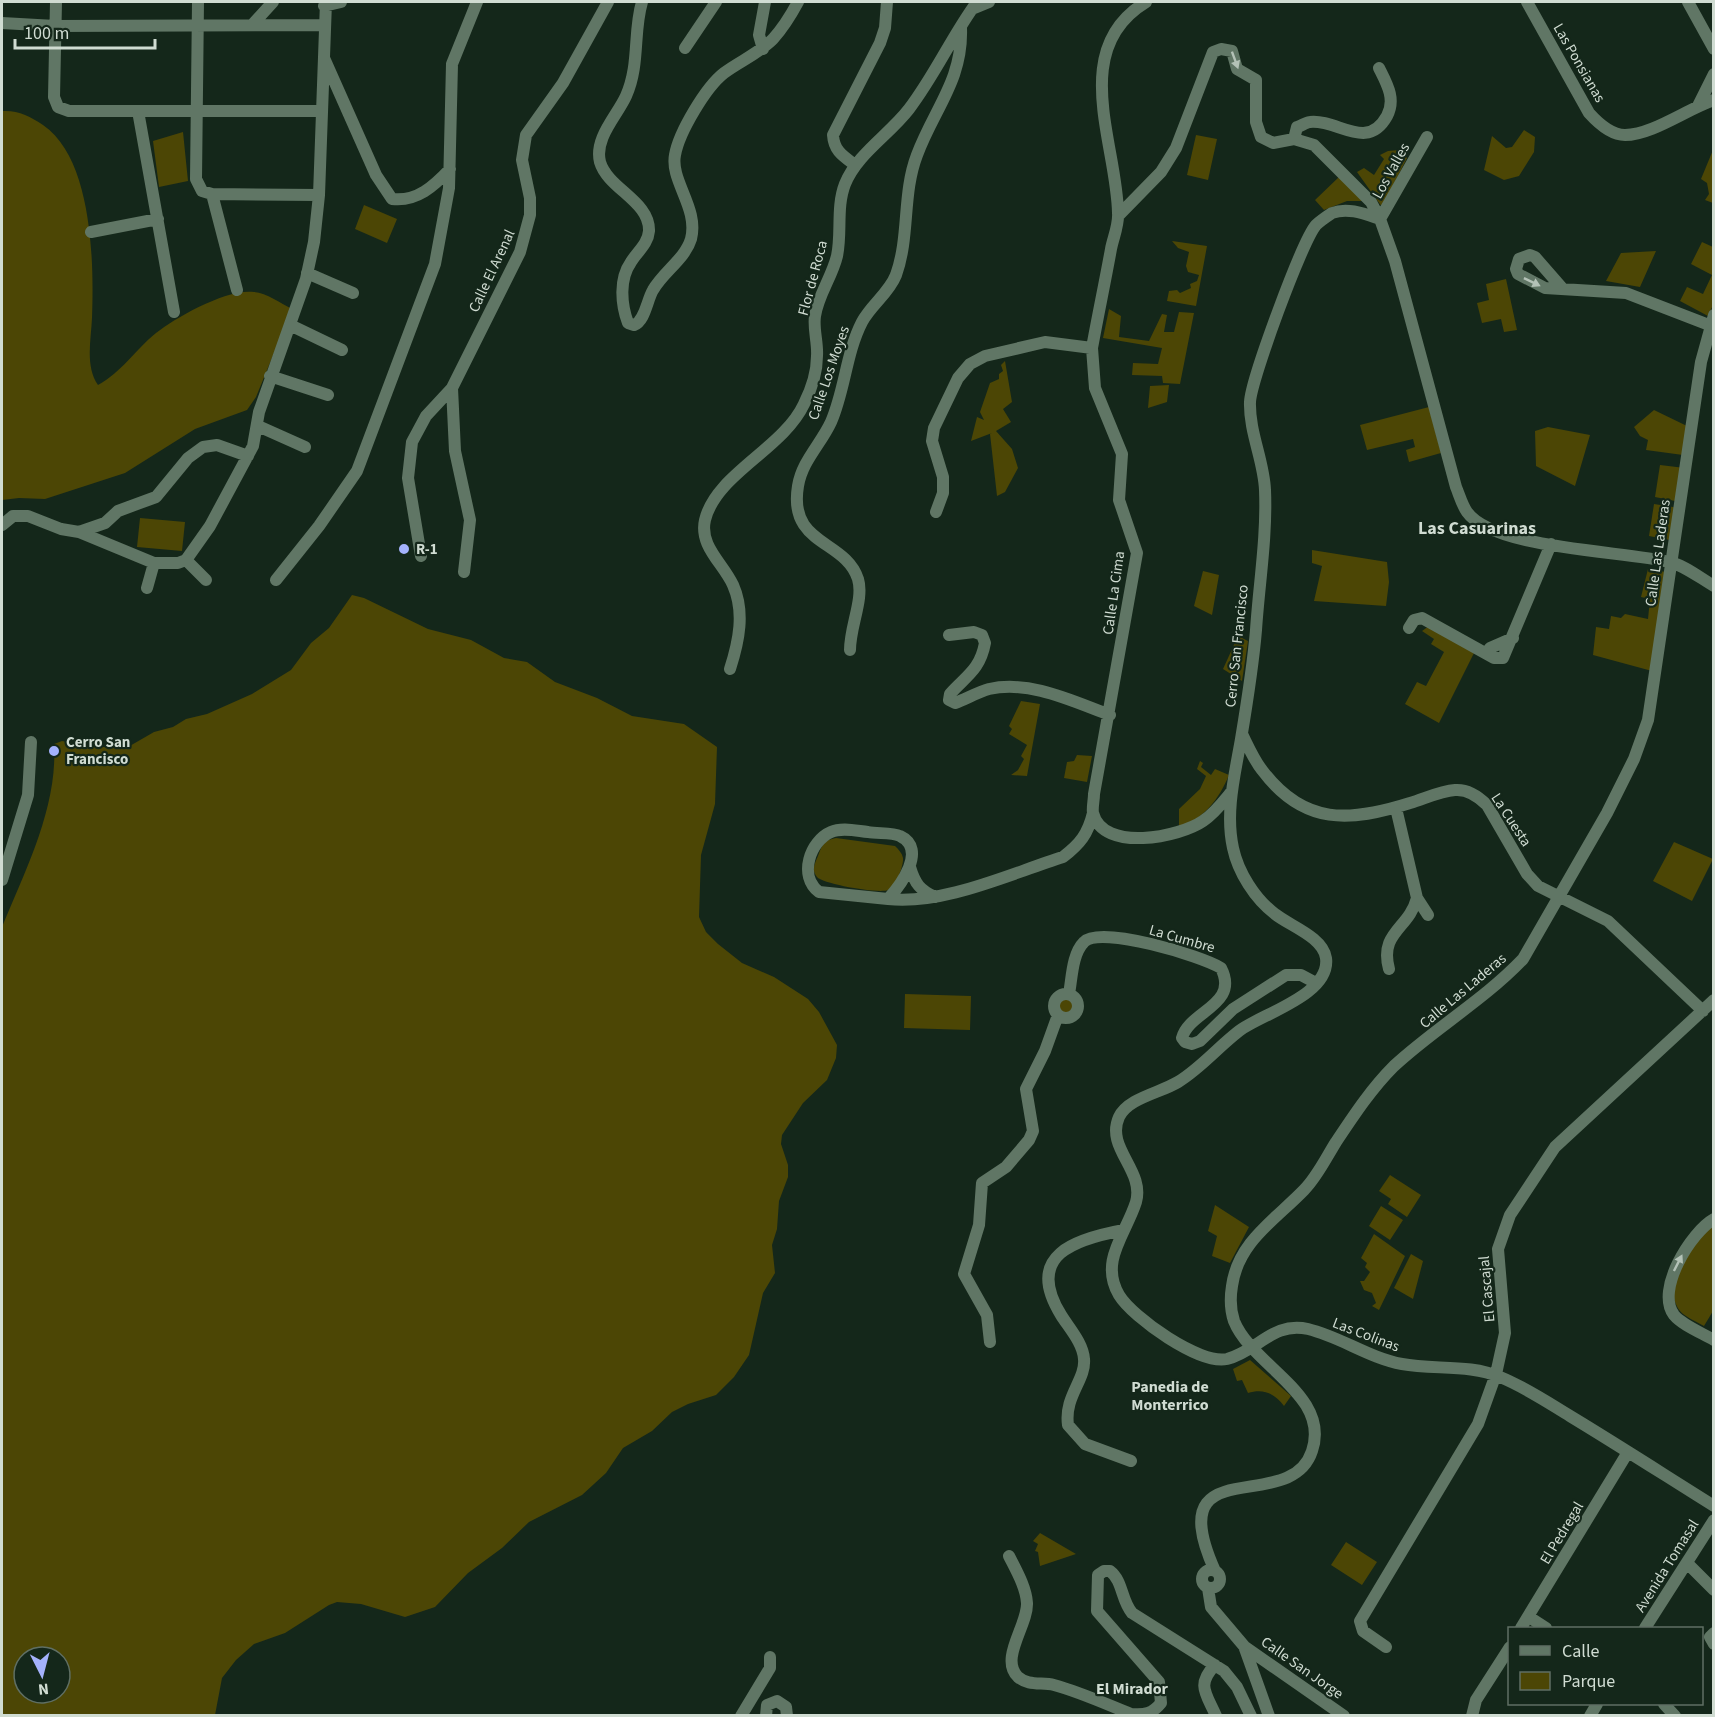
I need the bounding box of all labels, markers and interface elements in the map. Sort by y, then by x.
scale bar [15,12,154,50]
street label: Las Ponsianas [1548,20,1610,106]
text: 100 m [24,21,69,46]
one-way arrow [1231,52,1241,70]
street label: Los Valles [1367,139,1415,203]
street label: Calle El Arenal [464,226,520,316]
street label: Flor de Roca [793,238,833,318]
one-way arrow [1523,278,1540,287]
street label: Calle Los Moyes [803,323,855,423]
street label: Calle Las Laderas [1640,498,1676,608]
district label: Las Casuarinas [1418,516,1536,541]
place label: R-1 [416,539,438,560]
marker: R-1 [397,542,411,556]
street label: Calle La Cima [1098,550,1130,636]
street label: Cerro San Francisco [1220,584,1254,708]
place label: Cerro San Francisco [66,732,130,770]
marker: Cerro San Francisco [47,744,61,758]
street label: La Cuesta [1486,789,1536,851]
street label: La Cumbre [1147,920,1217,958]
street label: Calle Las Laderas [1415,948,1511,1034]
street label: El Cascajal [1474,1255,1500,1323]
one-way arrow [1674,1255,1683,1272]
street label: Las Colinas [1329,1313,1403,1357]
district label: Panedia de Monterrico [1131,1376,1209,1416]
street label: El Pedregal [1535,1498,1589,1568]
street label: Avenida Tomasal [1630,1515,1704,1617]
legend [1508,1627,1703,1705]
street label: Calle San Jorge [1257,1632,1347,1704]
text: Calle [1562,1639,1600,1664]
north arrow [12,1645,72,1705]
text: Parque [1562,1669,1615,1694]
text: N [37,1677,50,1700]
district label: El Mirador [1096,1678,1169,1700]

